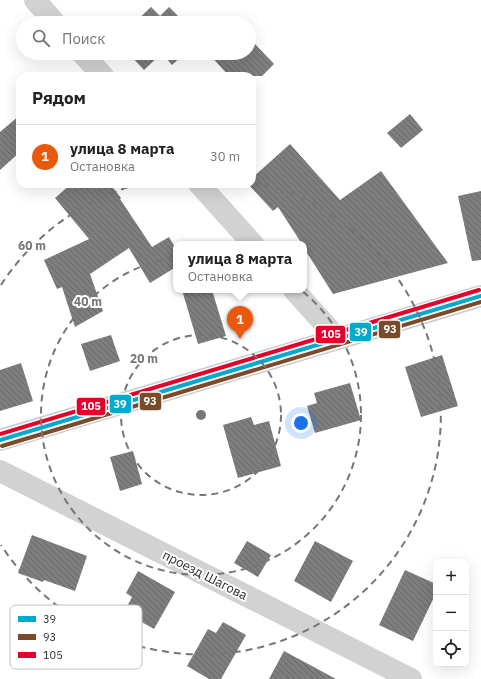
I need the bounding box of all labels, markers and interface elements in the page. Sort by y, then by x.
search box [16,16,256,60]
icon: search [30,27,52,49]
text: Поиск [62,29,105,48]
text: Рядом [32,87,86,109]
text: улица 8 марта [70,139,174,158]
text: 1 [41,148,49,165]
text: 30 m [210,148,240,165]
text: Остановка [70,158,135,175]
text: 60 m [18,238,46,253]
popup [173,241,307,293]
text: улица 8 марта [188,249,292,268]
text: Остановка [188,268,253,285]
text: 40 m [74,294,102,309]
pin: 1 [227,306,253,339]
line badge: 93 [378,320,401,339]
line badge: 39 [349,322,372,342]
text: 93 [383,322,397,336]
line badge: 105 [315,325,346,344]
text: 39 [354,325,368,339]
text: 105 [321,327,341,341]
text: 20 m [130,351,158,366]
line badge: 93 [139,392,162,411]
line badge: 39 [109,394,132,414]
text: 93 [143,394,157,408]
line badge: 105 [76,397,106,416]
text: 39 [113,397,127,411]
text: 105 [81,399,101,413]
centre of rings [194,408,208,422]
your location [291,413,311,433]
street label: проезд Шагова [160,546,250,604]
map controls [433,559,469,667]
button: + [433,559,469,595]
button: − [433,595,469,631]
legend [10,605,142,669]
text: 39 [43,612,56,626]
text: 93 [43,630,56,644]
button: locate [433,631,469,667]
text: 105 [43,648,63,662]

